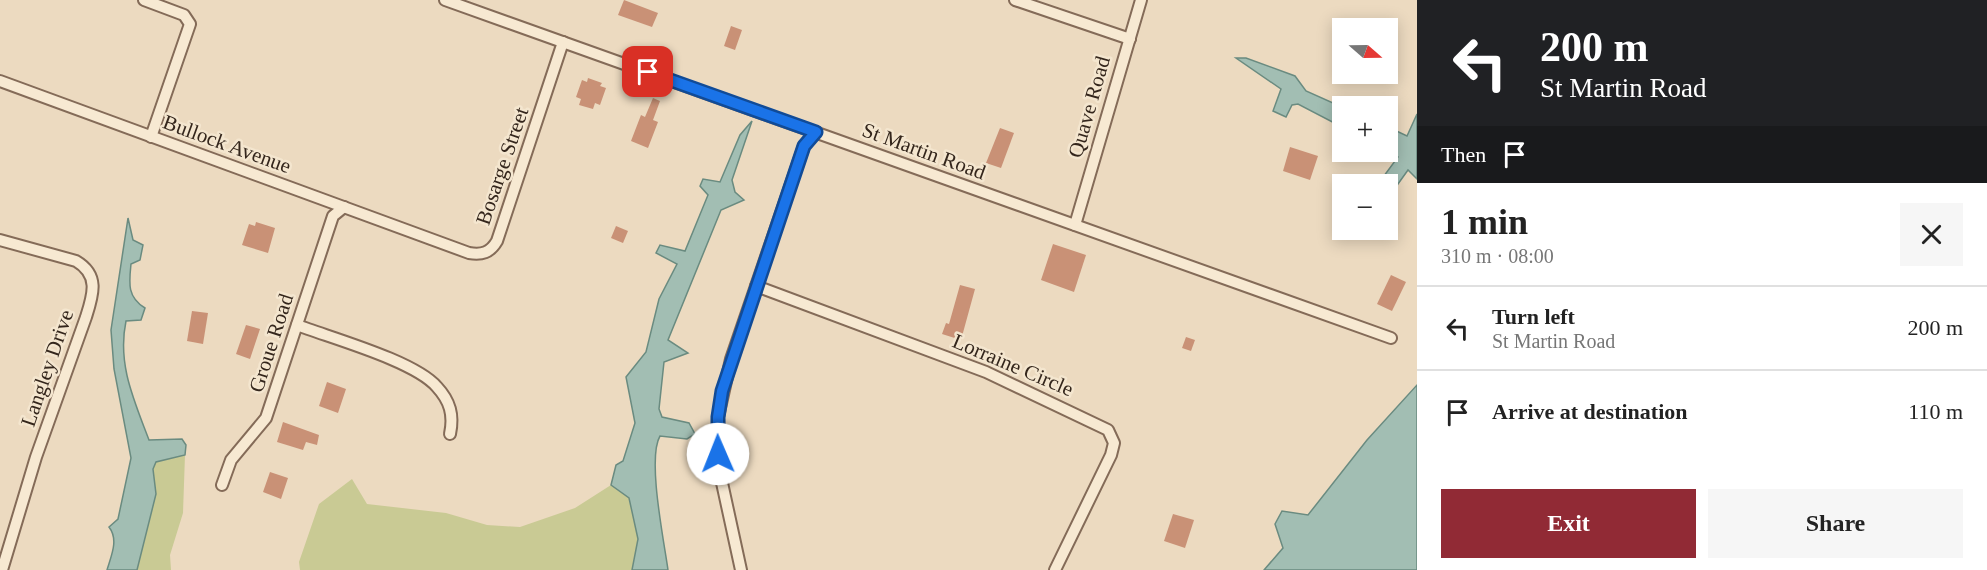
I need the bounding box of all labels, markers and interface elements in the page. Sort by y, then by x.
north arrow [1332,18,1398,84]
map controls [1332,18,1398,240]
icon: left [1441,24,1519,102]
text: 200 m [1540,24,1649,70]
pin [622,46,673,97]
street label: Quave Road [1063,53,1115,160]
icon: arrive [631,55,664,88]
text: St Martin Road [1540,73,1707,103]
button: + [1332,96,1398,162]
street label: Bosarge Street [471,104,533,228]
street label: Bullock Avenue [160,110,294,178]
street label: St Martin Road [859,118,989,185]
icon: arrive [1498,138,1531,171]
text: Then [1441,142,1486,167]
button: − [1332,174,1398,240]
text: 1 min [1441,202,1528,242]
button: close [1900,203,1963,266]
text: 310 m · 08:00 [1441,245,1554,267]
street label: Groue Road [244,290,298,395]
text: Turn left [1492,304,1575,329]
street label: Langley Drive [16,306,78,430]
icon: left [1441,312,1474,345]
text: 200 m [1907,315,1963,340]
street label: Lorraine Circle [949,329,1077,401]
text: St Martin Road [1492,330,1615,352]
icon: arrive [1441,396,1474,429]
text: Arrive at destination [1492,399,1688,424]
text: 110 m [1908,399,1963,424]
position arrow [686,422,750,486]
button: Exit [1441,489,1696,558]
button: Share [1708,489,1963,558]

